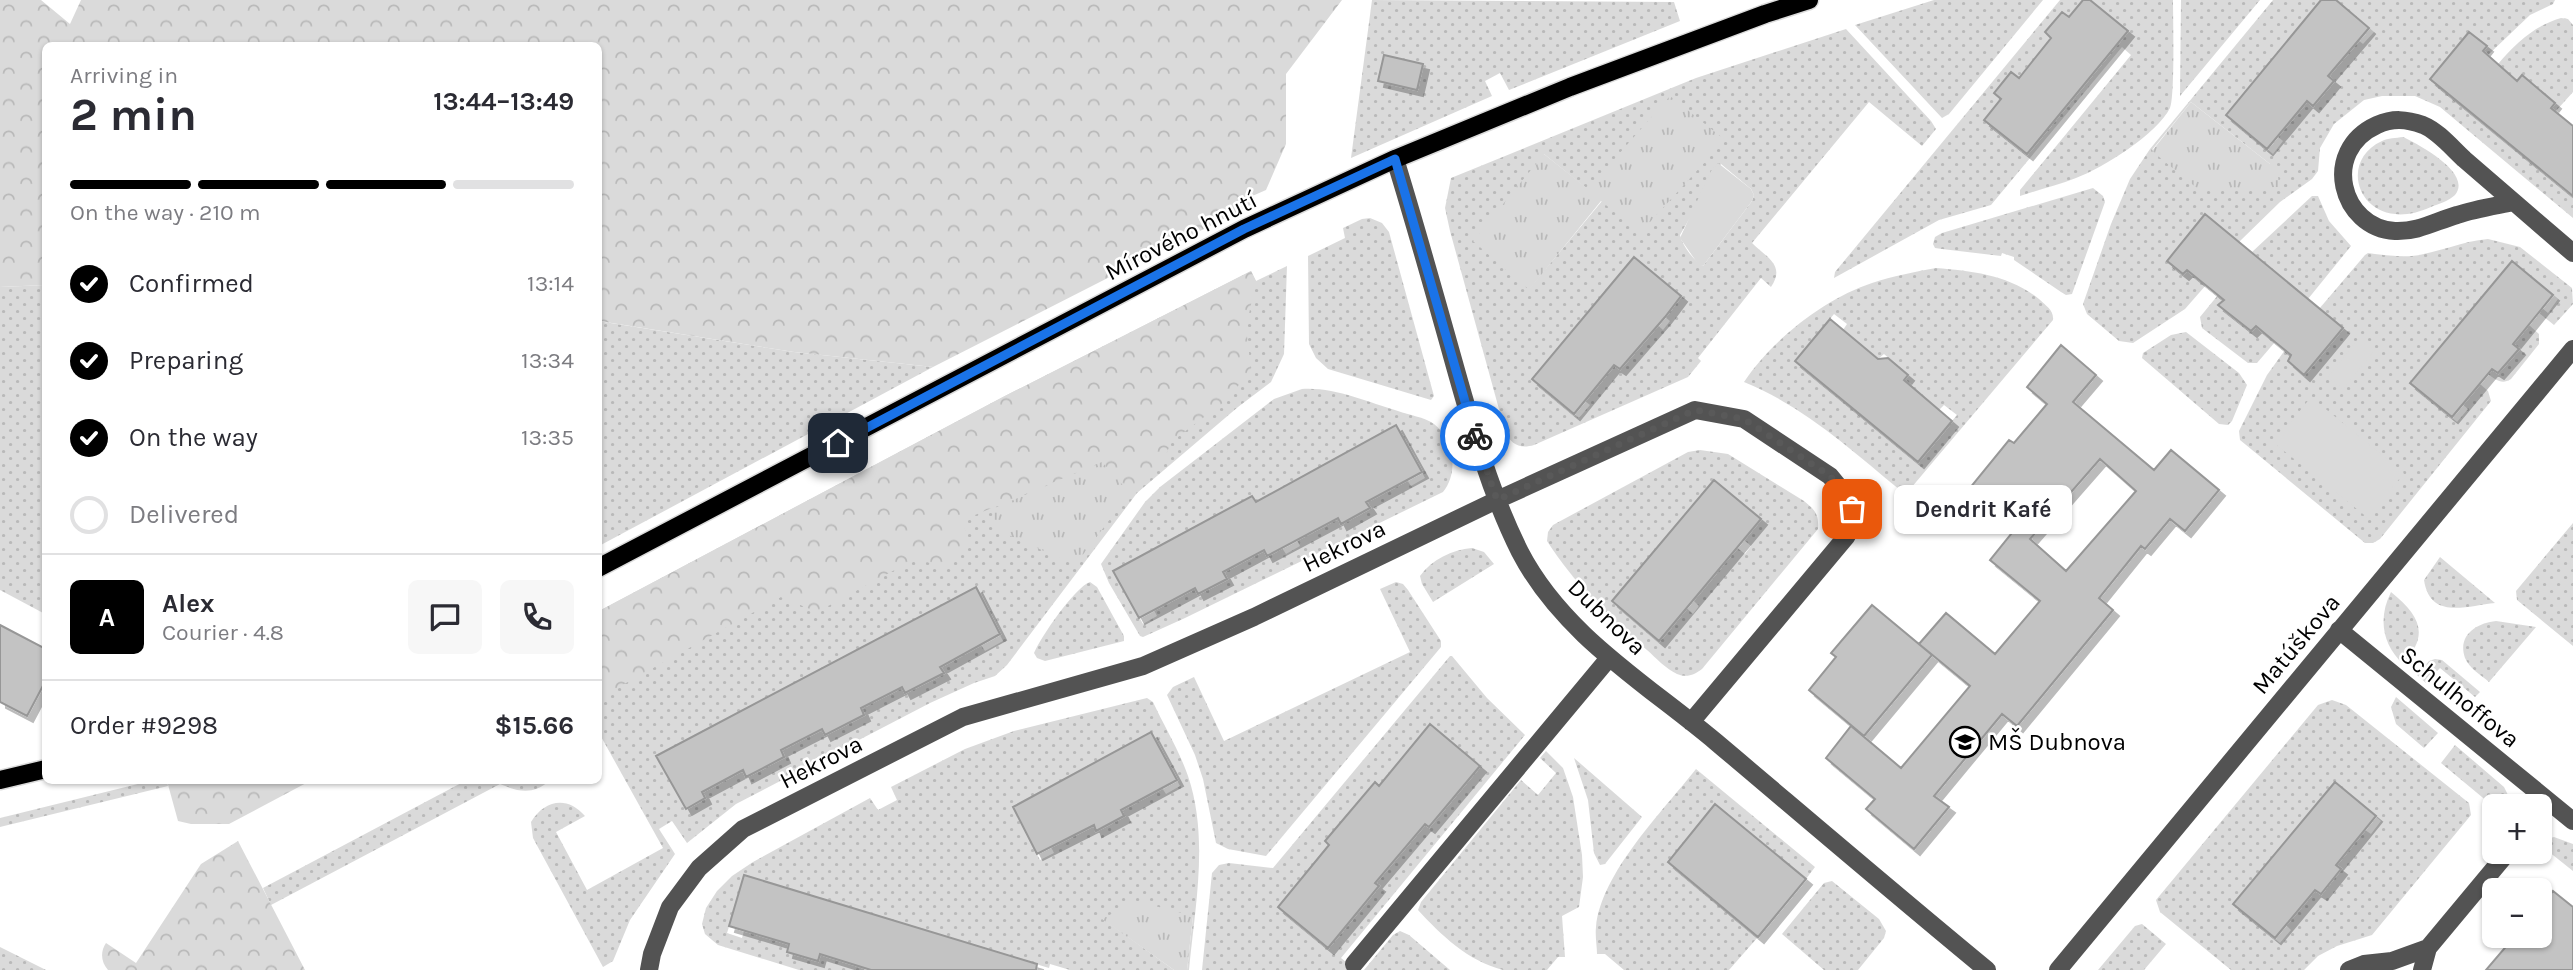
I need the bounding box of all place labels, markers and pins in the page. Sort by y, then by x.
pin [808,413,868,473]
pin [1822,479,1882,539]
callout: Dendrit Kafé [1894,484,2072,534]
school or university icon: MŠ Dubnova [1948,725,1982,759]
place label: MŠ Dubnova [1988,727,2126,756]

